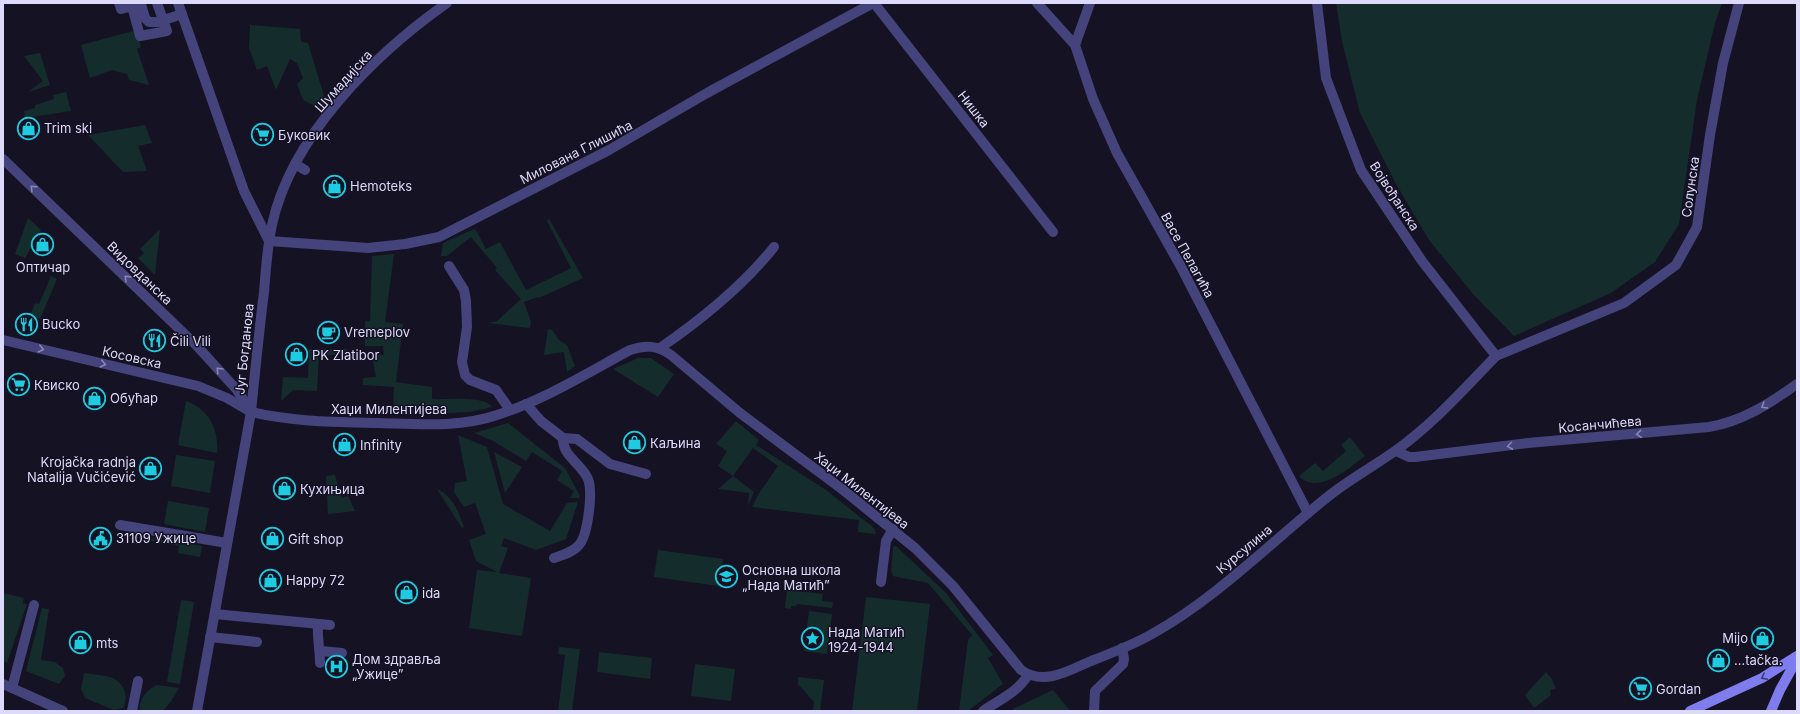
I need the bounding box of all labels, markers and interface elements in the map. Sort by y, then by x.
street label: Шумадијска [311,47,375,115]
street label: Нишка [955,87,993,131]
shop icon: Trim ski [15,115,41,141]
street label: Милована Глишића [517,117,635,187]
place label: Trim ski [44,120,92,136]
supermarket icon: Буковик [249,122,275,148]
place label: Буковик [278,127,330,143]
street label: Солунска [1678,156,1702,218]
street label: Војвођанска [1367,158,1423,234]
shop icon: Hemoteks [321,173,347,199]
place label: Hemoteks [350,178,412,194]
one-way arrow [30,185,38,193]
street label: Васе Пелагића [1158,210,1218,300]
shop icon: Оптичар [30,232,56,258]
street label: Видовданска [104,238,176,308]
place label: Оптичар [16,259,70,275]
one-way arrow [124,276,132,283]
street label: Југ Богданова [231,303,257,395]
restaurant icon: Bucko [13,311,39,337]
place label: Bucko [42,316,80,332]
cafe icon: Vremeplov [316,319,342,345]
place label: Vremeplov [344,324,410,340]
restaurant icon: Čili Vili [141,328,167,354]
place label: Čili Vili [170,333,211,349]
street label: Косовска [101,342,163,372]
shop icon: PK Zlatibor [283,342,309,368]
one-way arrow [38,345,44,353]
place label: PK Zlatibor [312,347,379,363]
one-way arrow [100,359,106,367]
one-way arrow [217,367,224,375]
supermarket icon: Квиско [6,372,32,398]
place label: Квиско [34,377,80,393]
shop icon: Обућар [82,385,108,411]
place label: Обућар [110,390,158,406]
street label: Хаџи Милентијева [331,401,447,417]
one-way arrow [1762,401,1769,409]
street label: Косанчићева [1558,412,1642,436]
shop icon: Каљина [622,430,648,456]
one-way arrow [1636,430,1642,439]
shop icon: Infinity [331,432,357,458]
place label: Каљина [650,435,701,451]
place label: Infinity [360,437,402,453]
one-way arrow [1507,441,1513,450]
street label: Хаџи Милентијева [811,448,913,532]
place label: Krojačka radnja Natalija Vučićević [27,454,136,485]
shop icon: Krojačka radnja Natalija Vučićević [138,456,164,482]
shop icon: Кухињица [272,476,298,502]
place label: Кухињица [300,481,365,497]
street label: Курсулина [1213,521,1275,577]
public building icon: 31109 Ужице [88,525,114,551]
shop icon: Gift shop [259,526,285,552]
place label: 31109 Ужице [116,530,196,546]
place label: Gift shop [288,531,343,547]
place label: Основна школа „Нада Матић” [742,562,841,593]
school or university icon: Основна школа „Нада Матић” [714,564,740,590]
shop icon: Happy 72 [257,567,283,593]
place label: Happy 72 [286,572,345,588]
shop icon: ida [393,580,419,606]
place label: ida [422,585,440,601]
place label: Нада Матић 1924-1944 [828,624,905,655]
shop icon: Mijo [1750,625,1776,651]
place icon: Нада Матић 1924-1944 [799,626,825,652]
shop icon: mts [67,630,93,656]
place label: Mijo [1722,630,1748,646]
place label: mts [96,635,119,651]
shop icon: ...tačka. [1706,647,1732,673]
place label: Дом здравља „Ужице” [352,651,441,682]
place label: ...tačka. [1734,652,1782,668]
hospital icon: Дом здравља „Ужице” [324,653,350,679]
one-way arrow [1761,672,1768,679]
supermarket icon: Gordan [1628,676,1654,702]
place label: Gordan [1656,681,1701,697]

